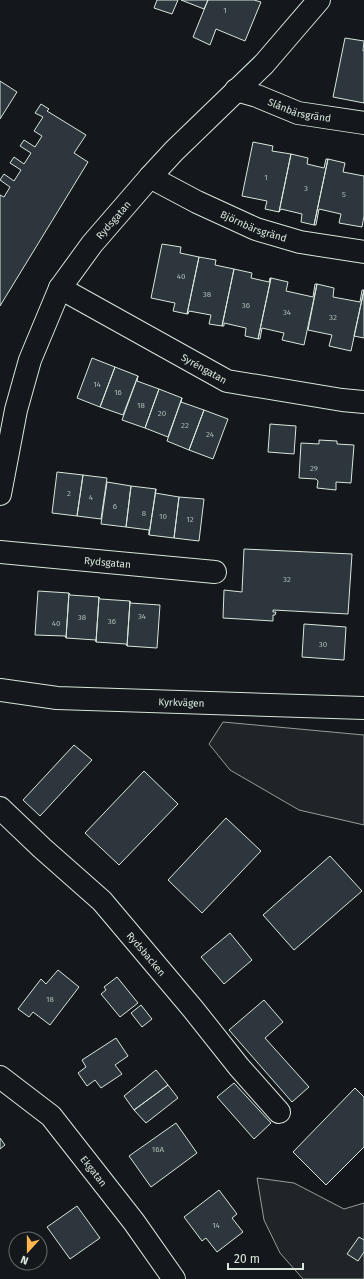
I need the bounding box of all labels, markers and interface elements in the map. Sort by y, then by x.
house number: 1 [223,6,227,15]
street label: Slånbärsgränd [266,96,332,125]
house number: 1 [264,173,268,182]
house number: 3 [304,184,308,193]
house number: 5 [342,190,346,199]
street label: Rydsgatan [94,199,134,242]
street label: Björnbärsgränd [218,209,288,245]
house number: 40 [177,272,186,281]
house number: 38 [203,290,212,299]
house number: 36 [242,301,250,310]
house number: 34 [283,308,292,317]
house number: 32 [329,313,337,322]
street label: Syréngatan [179,352,229,387]
house number: 14 [93,380,102,389]
house number: 16 [114,388,122,397]
house number: 18 [137,401,146,410]
house number: 20 [158,409,167,418]
house number: 22 [181,421,189,430]
house number: 24 [206,430,215,439]
house number: 29 [310,464,318,473]
house number: 2 [67,489,71,498]
house number: 4 [89,493,94,502]
house number: 6 [113,502,117,511]
house number: 8 [142,509,147,518]
house number: 10 [159,512,167,521]
house number: 12 [186,515,194,524]
street label: Rydsgatan [84,555,131,571]
house number: 32 [283,575,291,584]
house number: 34 [138,612,147,621]
house number: 38 [78,613,87,622]
house number: 36 [108,617,116,626]
house number: 40 [52,619,61,628]
house number: 30 [319,640,328,649]
street label: Kyrkvägen [158,696,205,710]
street label: Rydsbacken [124,930,168,979]
house number: 18 [46,995,55,1004]
house number: 16A [152,1145,165,1154]
street label: Ekgatan [77,1154,109,1189]
house number: 14 [212,1221,221,1230]
north arrow [8,1231,48,1271]
scale bar [228,1245,303,1271]
text: N [19,1252,30,1267]
text: 20 m [234,1252,260,1266]

